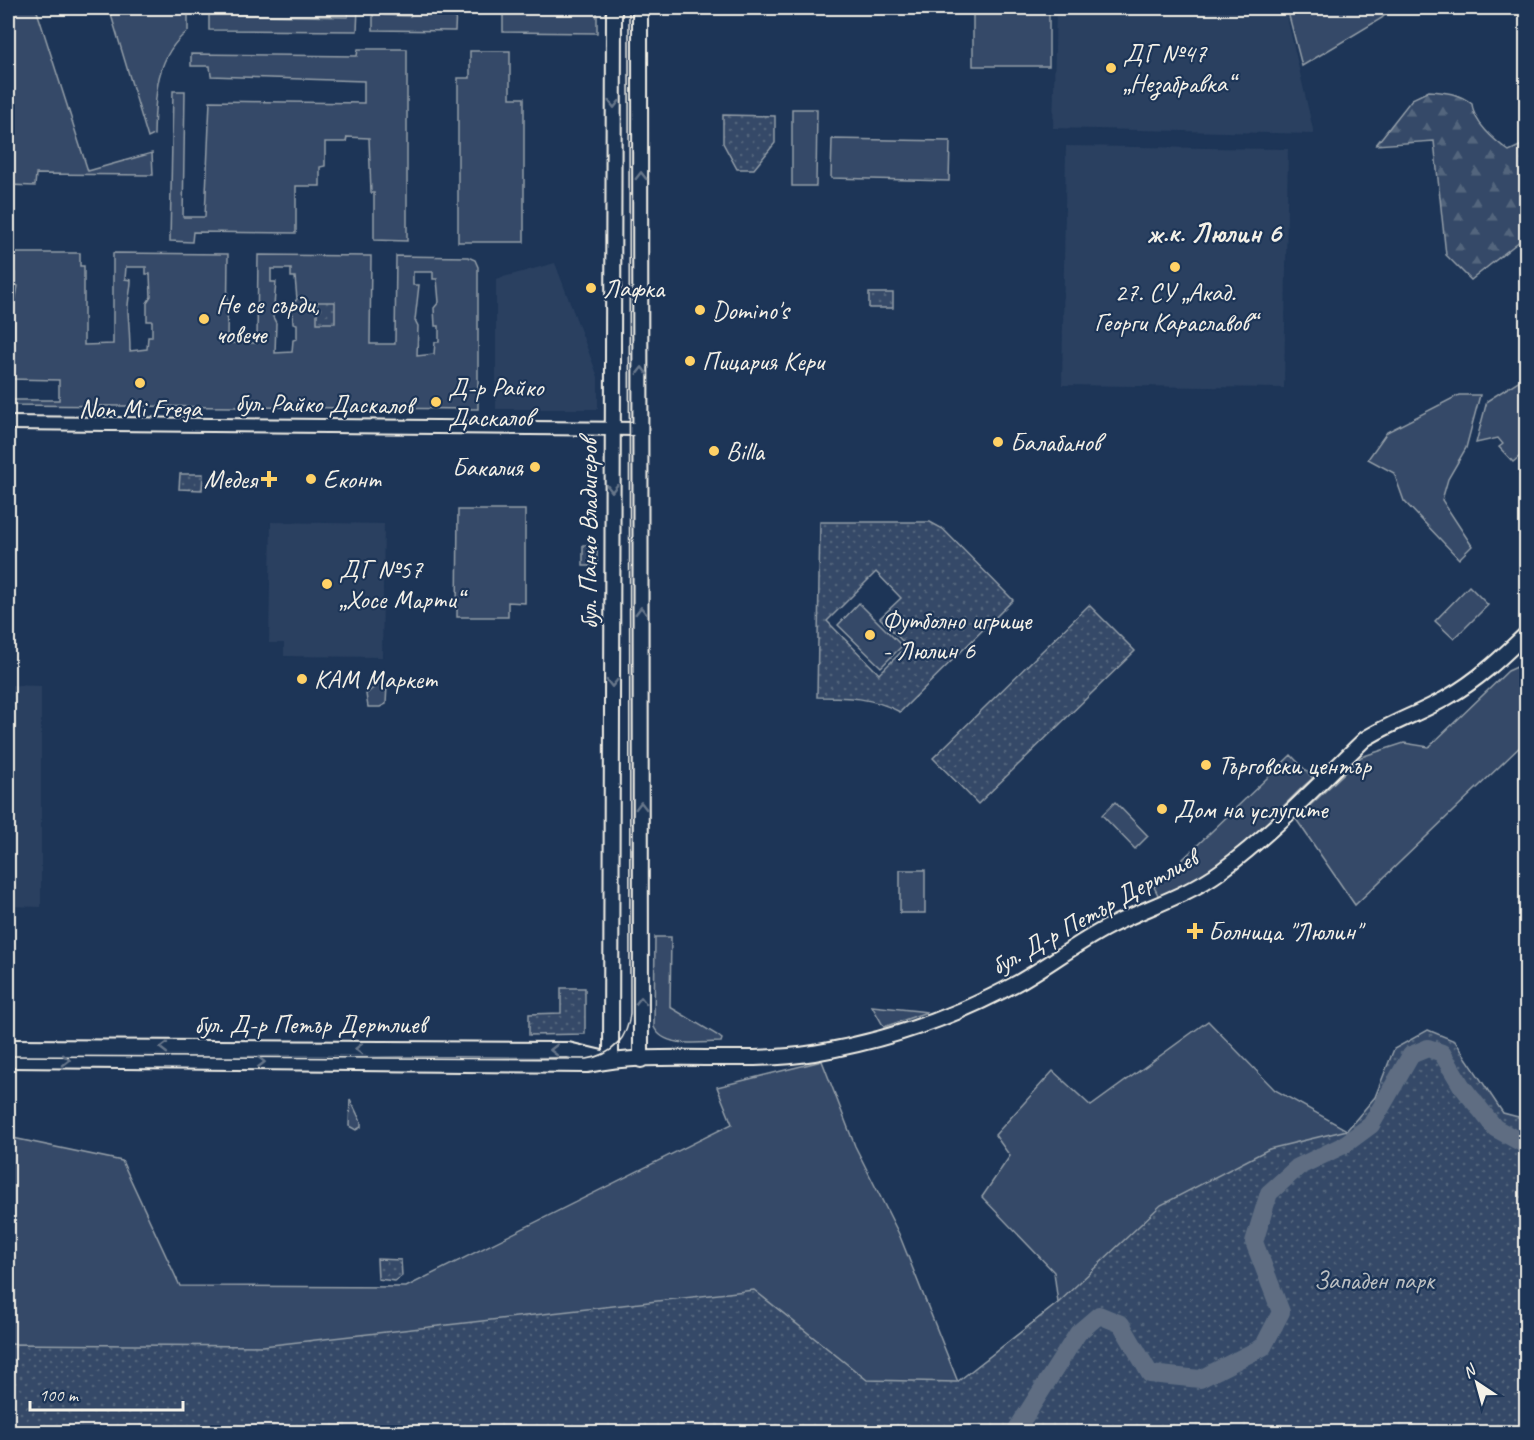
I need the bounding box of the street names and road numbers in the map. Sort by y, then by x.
street label: бул. Райко Даскалов [235,386,418,422]
street label: бул. Панчо Владигеров [572,433,605,629]
street label: бул. Д-р Петър Дертлиев [985,839,1207,983]
street label: бул. Д-р Петър Дертлиев [194,1008,430,1041]

